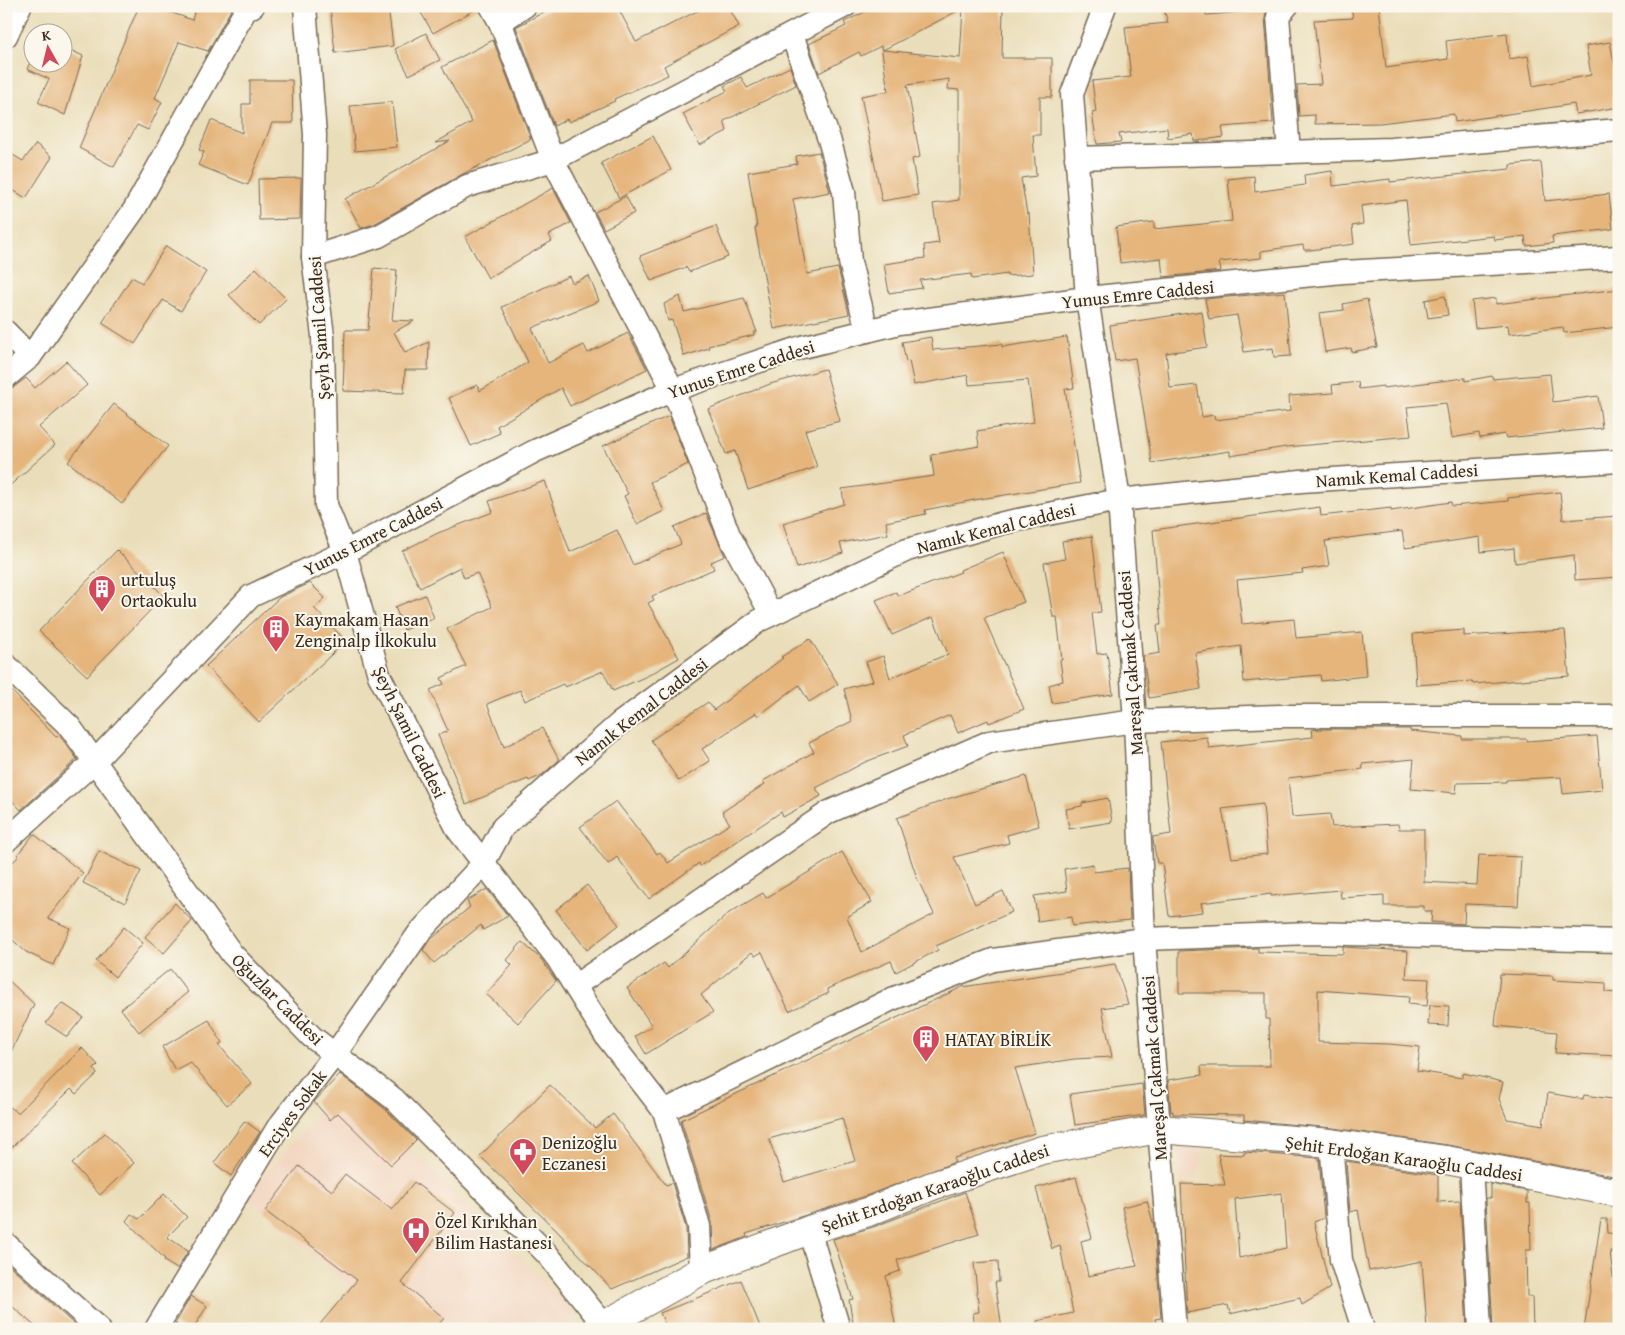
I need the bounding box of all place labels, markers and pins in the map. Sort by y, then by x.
place label: urtuluş Ortaokulu [121,566,197,614]
building icon: urtuluş Ortaokulu [87,574,117,613]
place label: Kaymakam Hasan Zenginalp İlkokulu [295,606,437,654]
building icon: Kaymakam Hasan Zenginalp İlkokulu [261,614,291,653]
building icon: HATAY BİRLİK [911,1024,941,1063]
place label: HATAY BİRLİK [945,1026,1052,1053]
place label: Denizoğlu Eczanesi [542,1129,618,1177]
pharmacy icon: Denizoğlu Eczanesi [508,1137,538,1176]
place label: Özel Kırıkhan Bilim Hastanesi [435,1208,552,1256]
hospital icon: Özel Kırıkhan Bilim Hastanesi [401,1216,431,1255]

